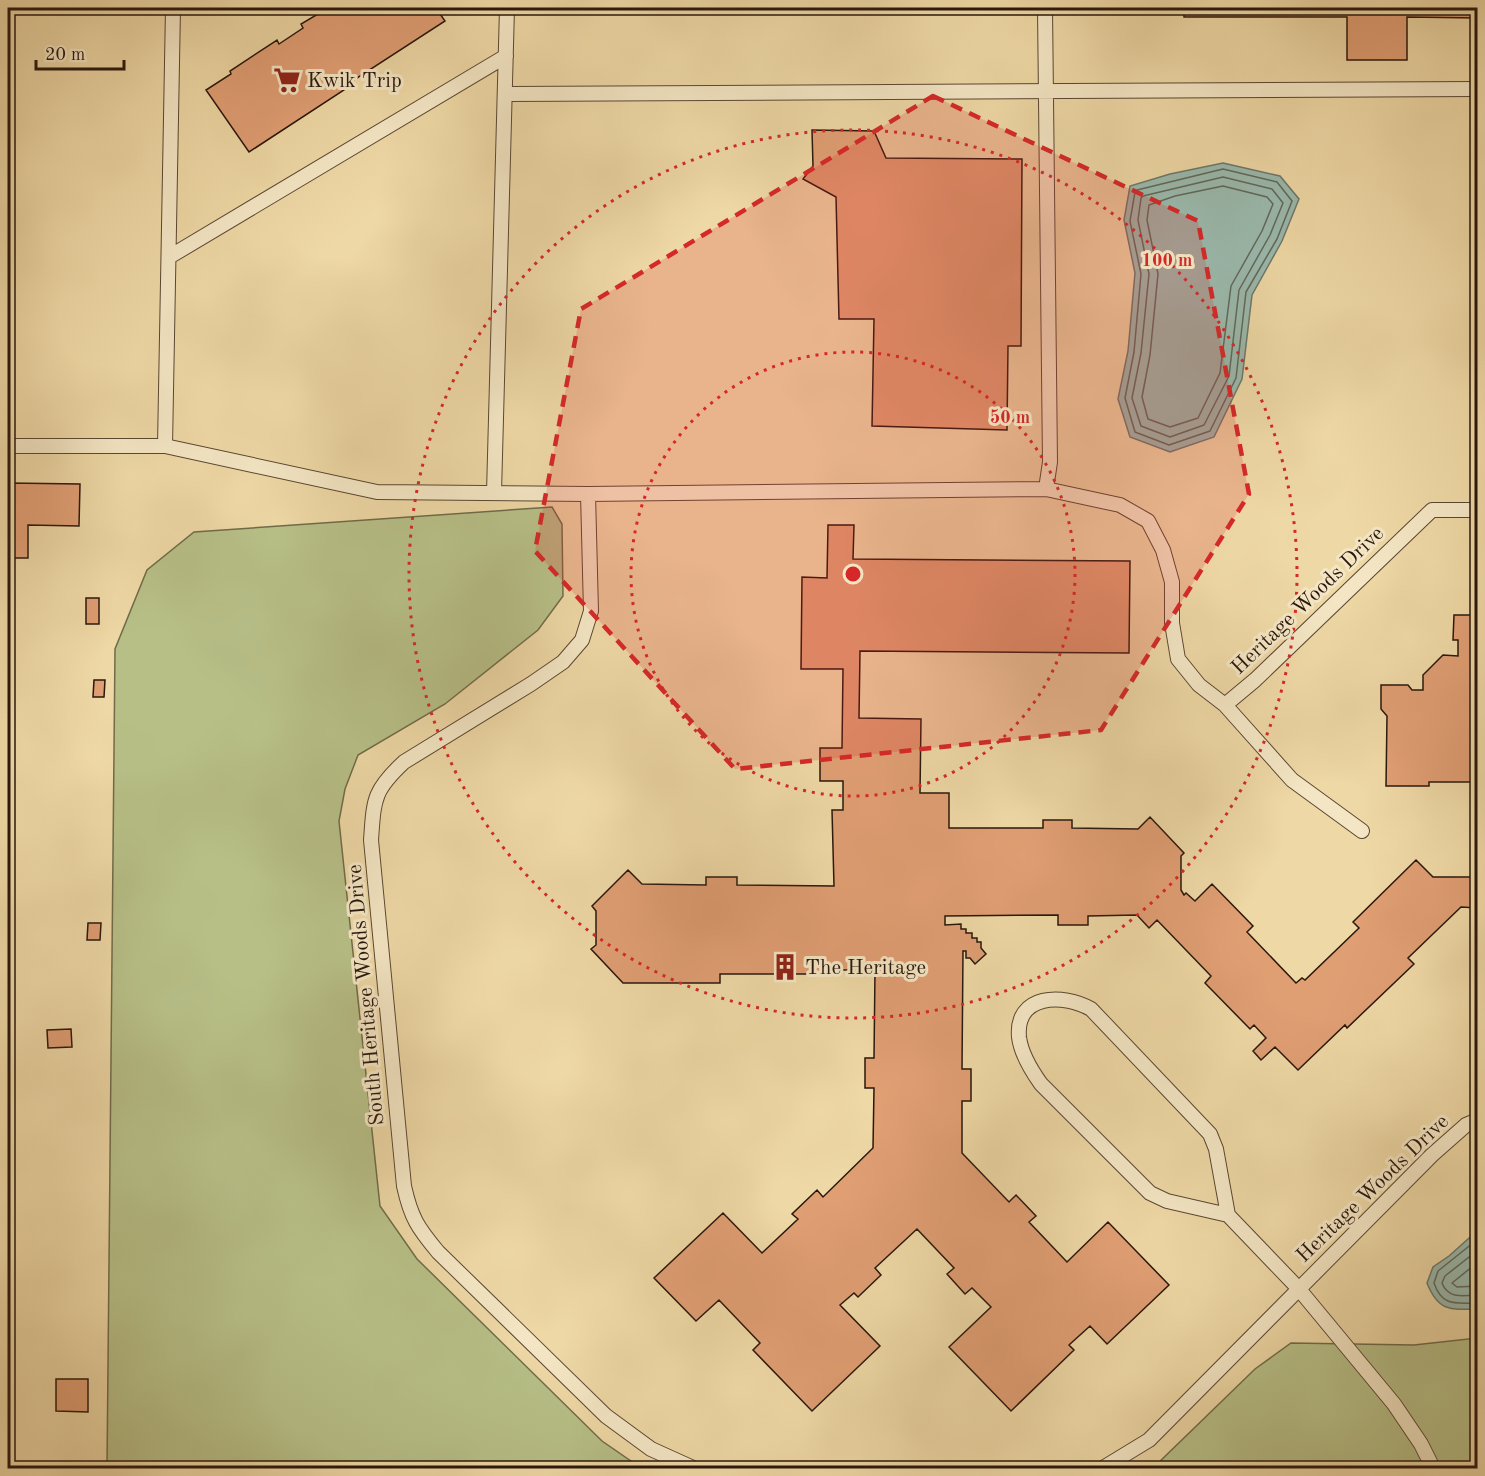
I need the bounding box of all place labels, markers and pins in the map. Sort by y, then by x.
supermarket icon: Kwik Trip [272,65,302,95]
place label: Kwik Trip [307,71,402,92]
centre of rings [843,564,863,584]
building icon: The Heritage [770,952,800,982]
place label: The Heritage [805,958,926,979]

